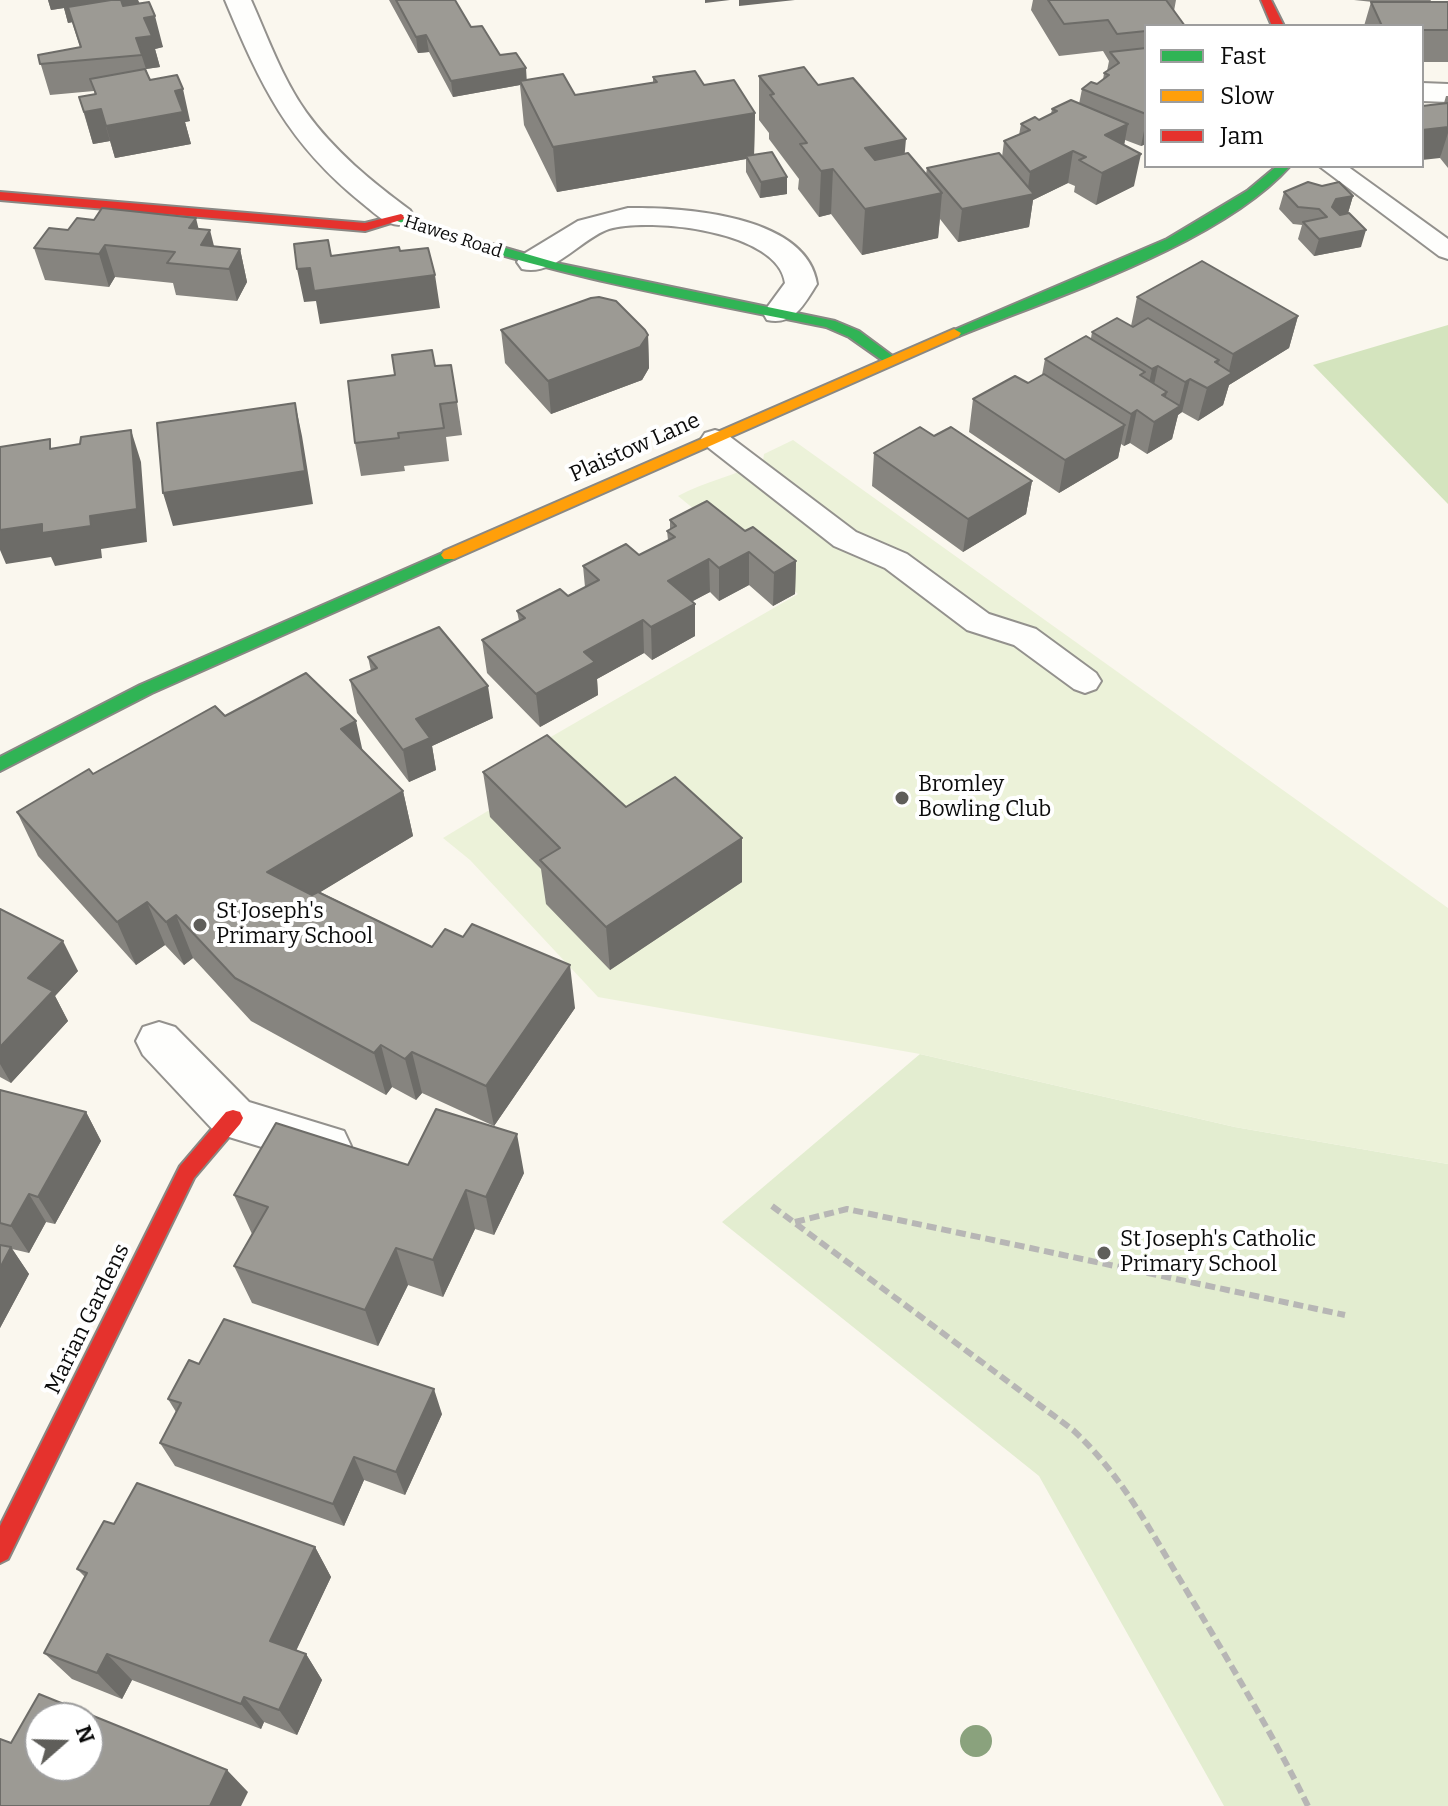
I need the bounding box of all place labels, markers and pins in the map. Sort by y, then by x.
place label: Bromley Bowling Club [918,772,1051,824]
marker: Bromley Bowling Club [893,789,911,807]
place label: St Joseph's Primary School [216,899,373,950]
marker: St Joseph's Primary School [191,916,209,934]
place label: St Joseph's Catholic Primary School [1120,1227,1316,1278]
marker: St Joseph's Catholic Primary School [1095,1244,1113,1262]

